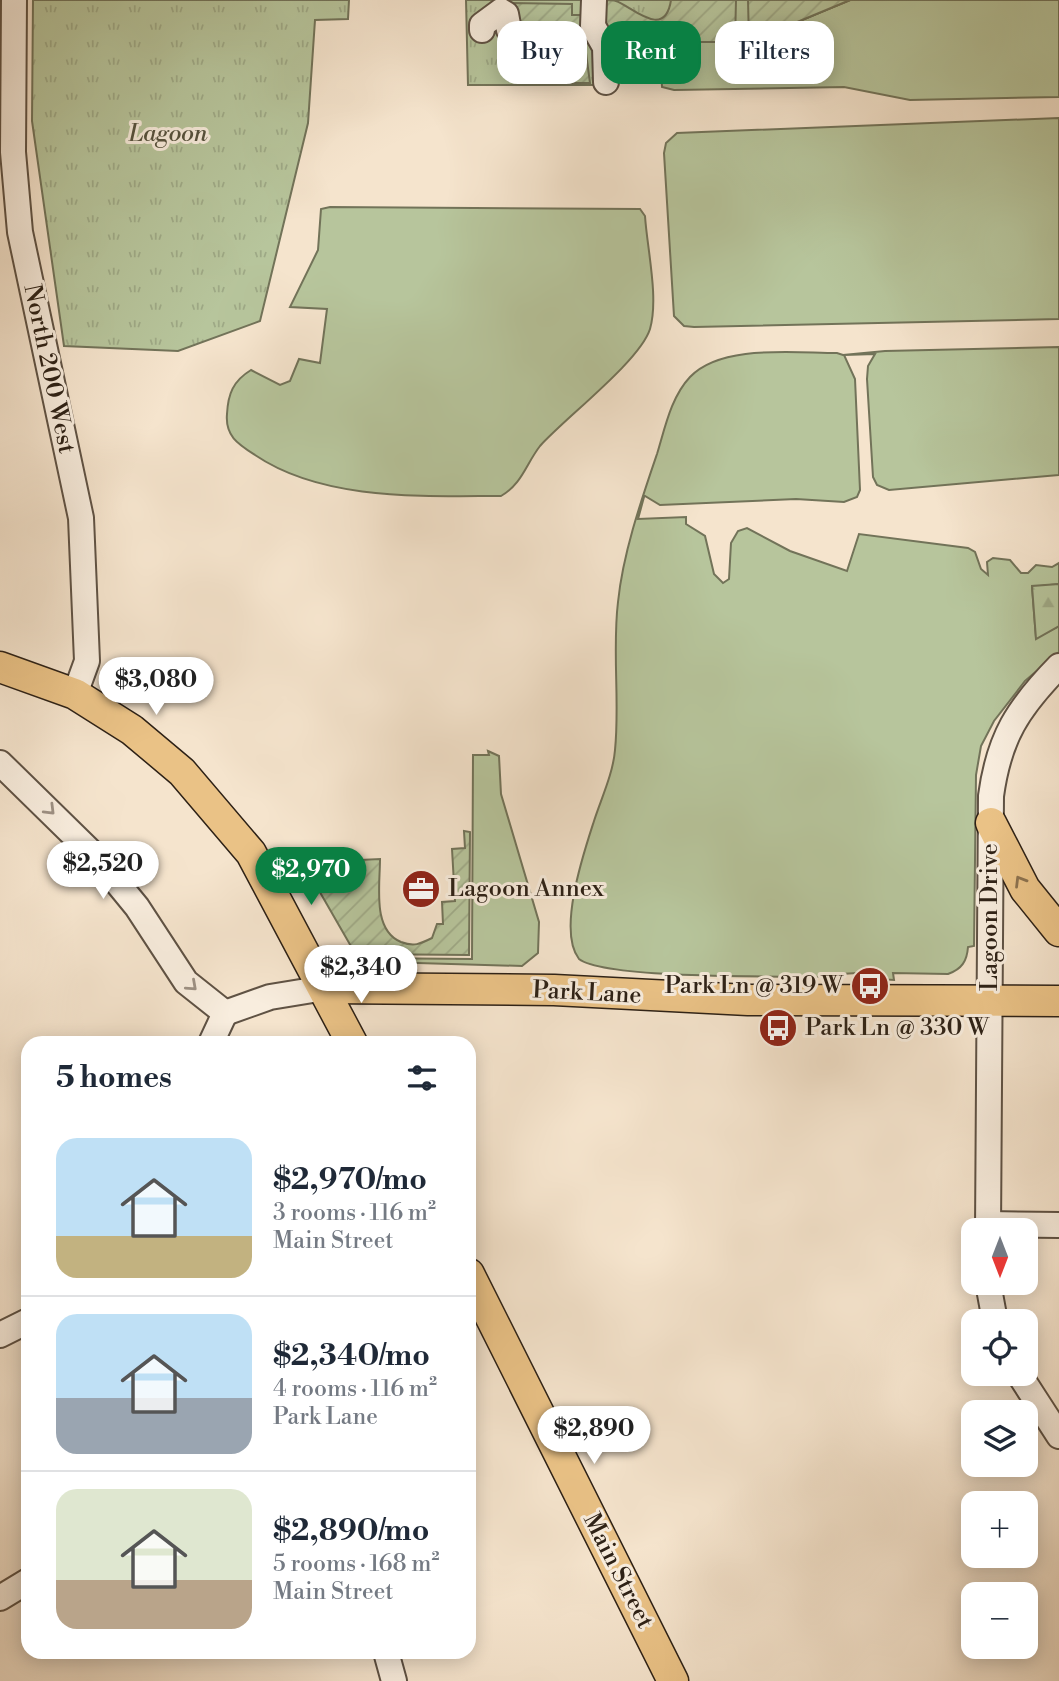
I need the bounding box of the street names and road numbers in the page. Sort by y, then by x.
street label: North 200 West [16,282,82,457]
street label: Lagoon Drive [975,843,1005,991]
street label: Park Lane [532,975,642,1011]
street label: Main Street [576,1508,660,1634]

